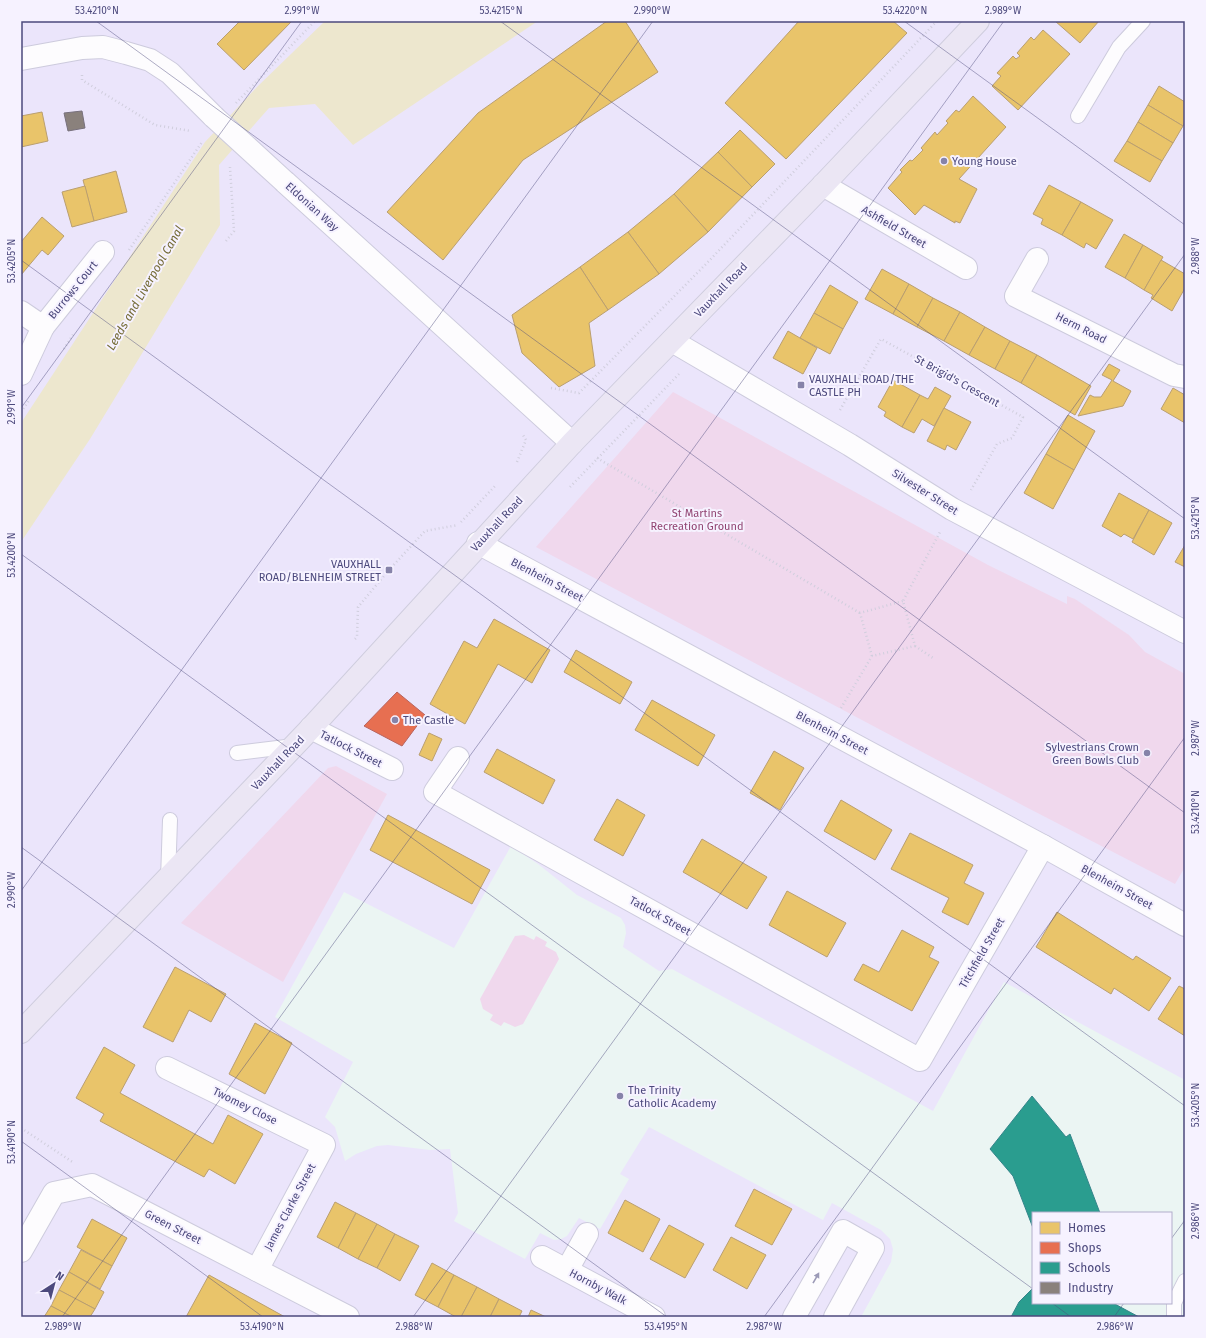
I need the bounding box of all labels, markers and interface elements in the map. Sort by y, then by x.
text: 53.4210°N [75,5,119,17]
text: 2.991°W [284,5,320,17]
text: 53.4215°N [479,5,523,17]
text: 2.990°W [634,5,671,17]
text: 53.4220°N [883,5,927,17]
text: 2.989°W [985,5,1022,17]
place label: Young House [952,155,1017,168]
marker: Young House [939,156,949,166]
street label: Eldonian Way [283,180,342,235]
street label: Ashfield Street [859,203,929,251]
water label: Leeds and Liverpool Canal [104,223,186,353]
text: 2.988°W [1190,237,1202,274]
text: 53.4205°N [6,239,18,283]
street label: Burrows Court [46,258,100,322]
street label: Vauxhall Road [692,260,750,320]
street label: Herm Road [1053,310,1109,346]
street label: St Brigid's Crescent [912,352,1002,410]
place label: VAUXHALL ROAD/THE CASTLE PH [809,373,914,399]
marker: VAUXHALL ROAD/THE CASTLE PH [796,380,806,390]
text: 2.991°W [6,389,18,425]
street label: Silvester Street [890,466,960,518]
street label: Vauxhall Road [468,494,526,554]
text: 53.4215°N [1190,496,1202,540]
park label: St Martins Recreation Ground [650,507,744,533]
text: 53.4200°N [6,532,18,578]
street label: Blenheim Street [509,555,585,605]
place label: VAUXHALL ROAD/BLENHEIM STREET [259,558,382,584]
marker: VAUXHALL ROAD/BLENHEIM STREET [384,565,394,575]
street label: Blenheim Street [794,708,870,758]
place label: The Castle [403,714,454,727]
marker: The Castle [390,715,400,725]
text: 2.987°W [1190,719,1202,756]
street label: Tatlock Street [318,728,384,770]
street label: Vauxhall Road [249,733,307,793]
place label: Sylvestrians Crown Green Bowls Club [1046,741,1139,767]
marker: Sylvestrians Crown Green Bowls Club [1142,748,1152,758]
text: 53.4210°N [1190,790,1202,834]
street label: Blenheim Street [1079,862,1155,912]
text: 2.990°W [6,871,18,908]
street label: Tatlock Street [627,894,693,938]
street label: Titchfield Street [957,915,1007,991]
text: 53.4205°N [1190,1083,1202,1127]
place label: The Trinity Catholic Academy [628,1084,717,1110]
street label: Twomey Close [211,1085,279,1127]
marker: The Trinity Catholic Academy [615,1091,625,1101]
text: 53.4190°N [6,1120,18,1164]
street label: James Clarke Street [262,1161,318,1253]
text: 2.986°W [1190,1202,1202,1239]
street label: Green Street [142,1207,204,1247]
legend [1032,1212,1172,1304]
text: Homes [1068,1221,1106,1235]
text: Shops [1068,1241,1102,1255]
text: Schools [1068,1261,1111,1275]
north arrow [34,1264,74,1304]
street label: Hornby Walk [567,1266,629,1308]
text: N [53,1269,66,1284]
one-way arrow [812,1272,819,1284]
text: Industry [1068,1281,1113,1295]
text: 2.989°W [45,1321,82,1333]
text: 53.4190°N [240,1321,284,1333]
text: 2.988°W [396,1321,433,1333]
text: 53.4195°N [644,1321,688,1333]
text: 2.987°W [746,1321,783,1333]
text: 2.986°W [1097,1321,1134,1333]

